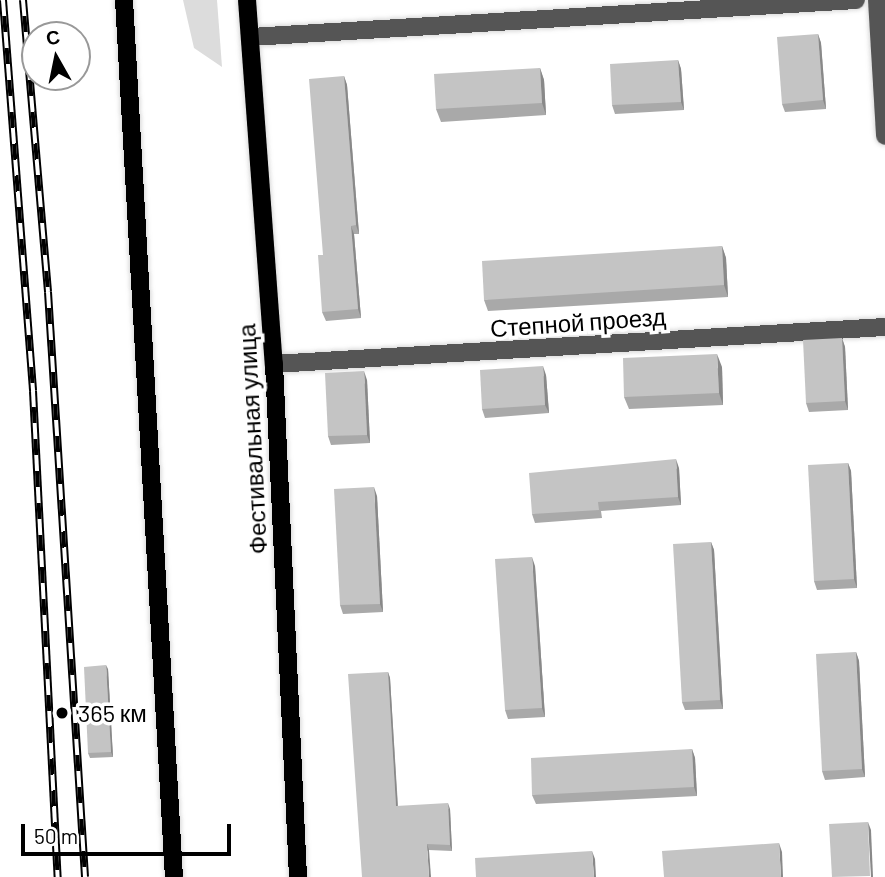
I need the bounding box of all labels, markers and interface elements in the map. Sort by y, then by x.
north arrow [21,21,91,91]
text: С [44,24,62,49]
street label: Степной проезд [489,301,667,343]
street label: Фестивальная улица [232,323,272,555]
place label: 365 км [78,699,147,727]
marker: 365 км [52,703,72,723]
scale bar [24,810,234,854]
text: 50 m [34,823,78,848]

